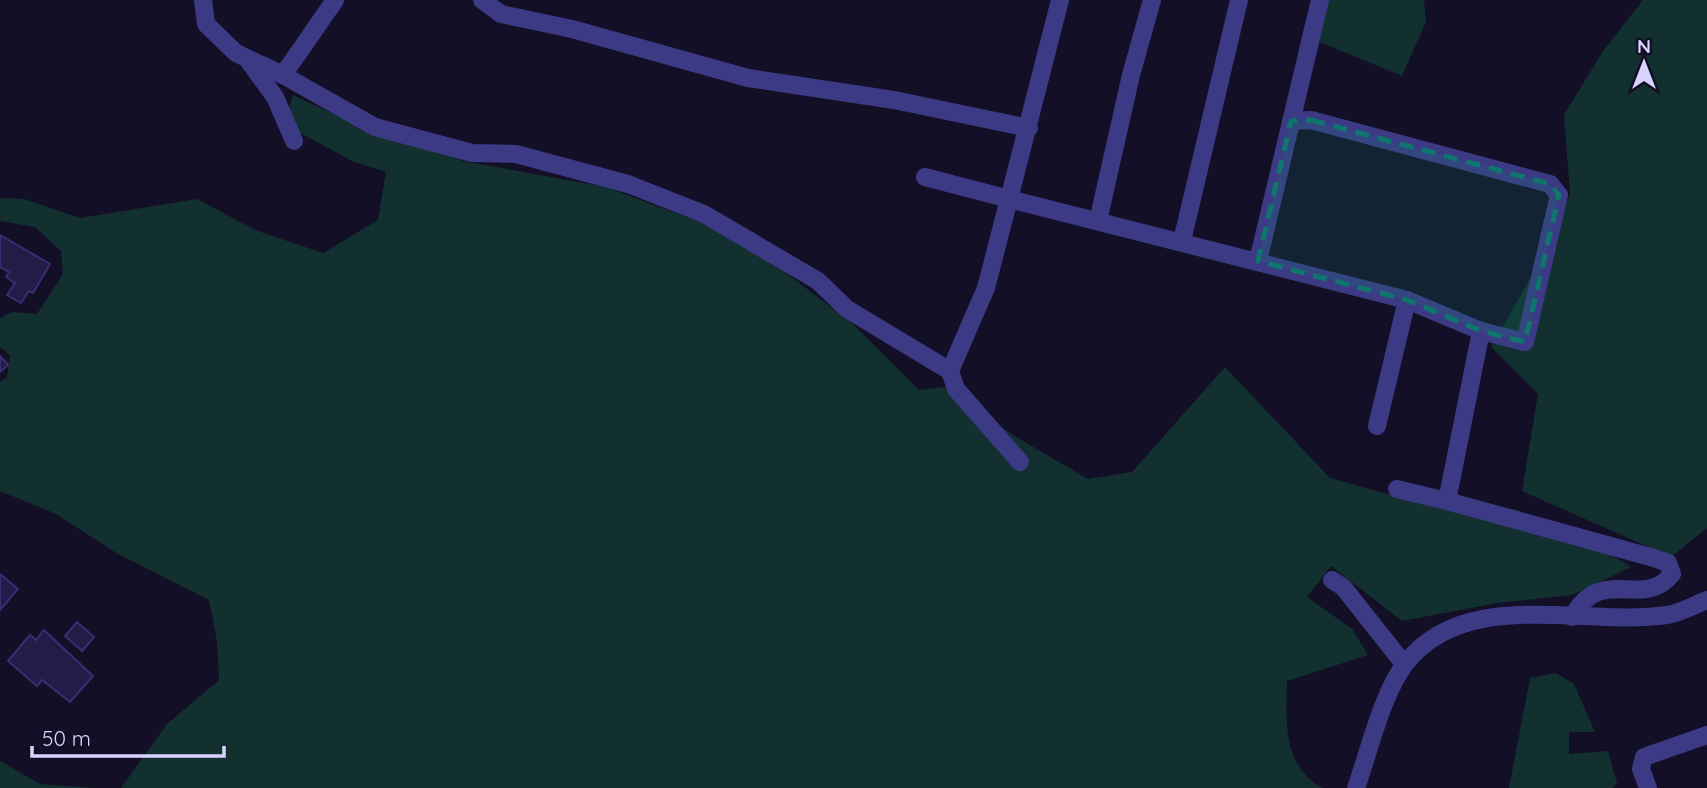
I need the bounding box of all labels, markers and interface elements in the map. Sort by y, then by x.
north arrow [1609,28,1679,98]
text: N [1637,34,1651,58]
scale bar [32,714,224,758]
text: 50 m [42,725,91,751]

